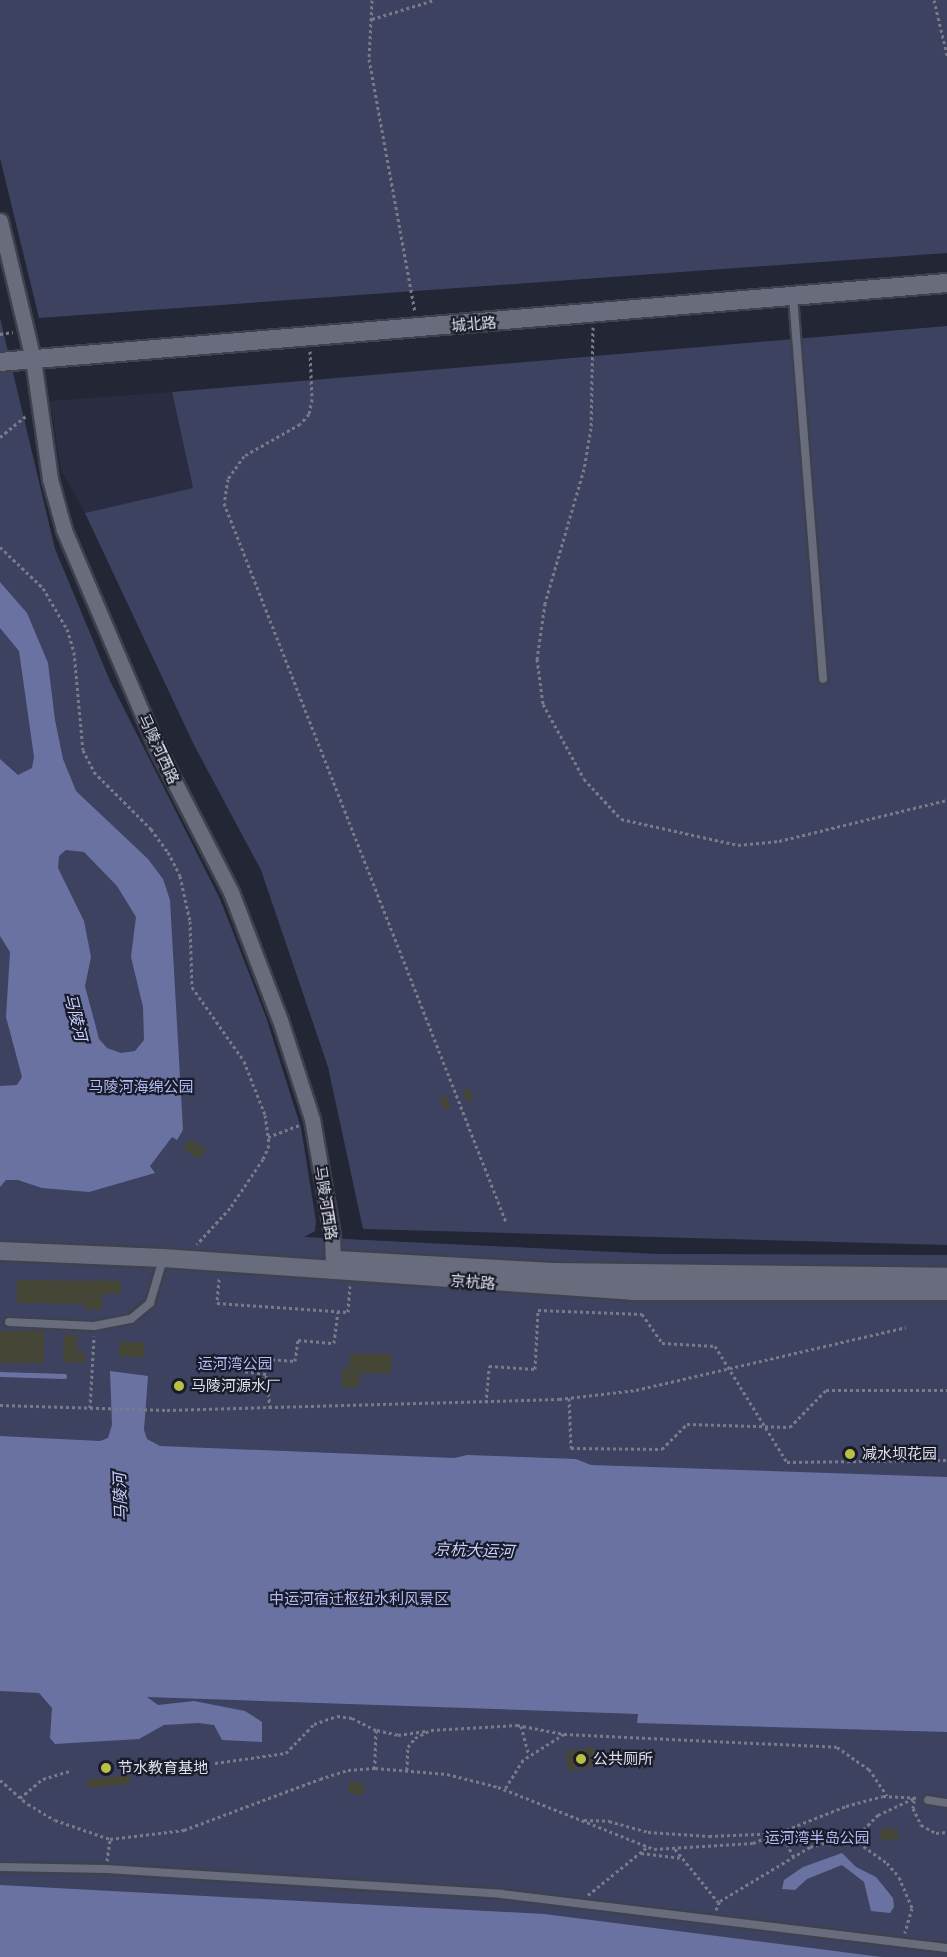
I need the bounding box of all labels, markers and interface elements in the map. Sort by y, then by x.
street label: 城北路 [451,313,497,335]
street label: 马陵河西路 [135,711,183,787]
water label: 马陵河 [61,991,91,1043]
park label: 马陵河海绵公园 [89,1078,193,1096]
street label: 马陵河西路 [311,1165,341,1241]
street label: 京杭路 [450,1271,496,1293]
park label: 运河湾公园 [198,1355,272,1373]
place label: 马陵河源水厂 [191,1377,281,1395]
marker: 马陵河源水厂 [172,1379,186,1393]
place label: 减水坝花园 [862,1445,937,1463]
marker: 减水坝花园 [843,1447,857,1461]
water label: 马陵河 [110,1473,130,1521]
water label: 京杭大运河 [434,1539,514,1561]
park label: 中运河宿迁枢纽水利风景区 [269,1590,449,1608]
place label: 公共厕所 [593,1750,653,1768]
marker: 公共厕所 [574,1752,588,1766]
place label: 节水教育基地 [118,1759,208,1777]
marker: 节水教育基地 [99,1761,113,1775]
park label: 运河湾半岛公园 [765,1829,869,1847]

